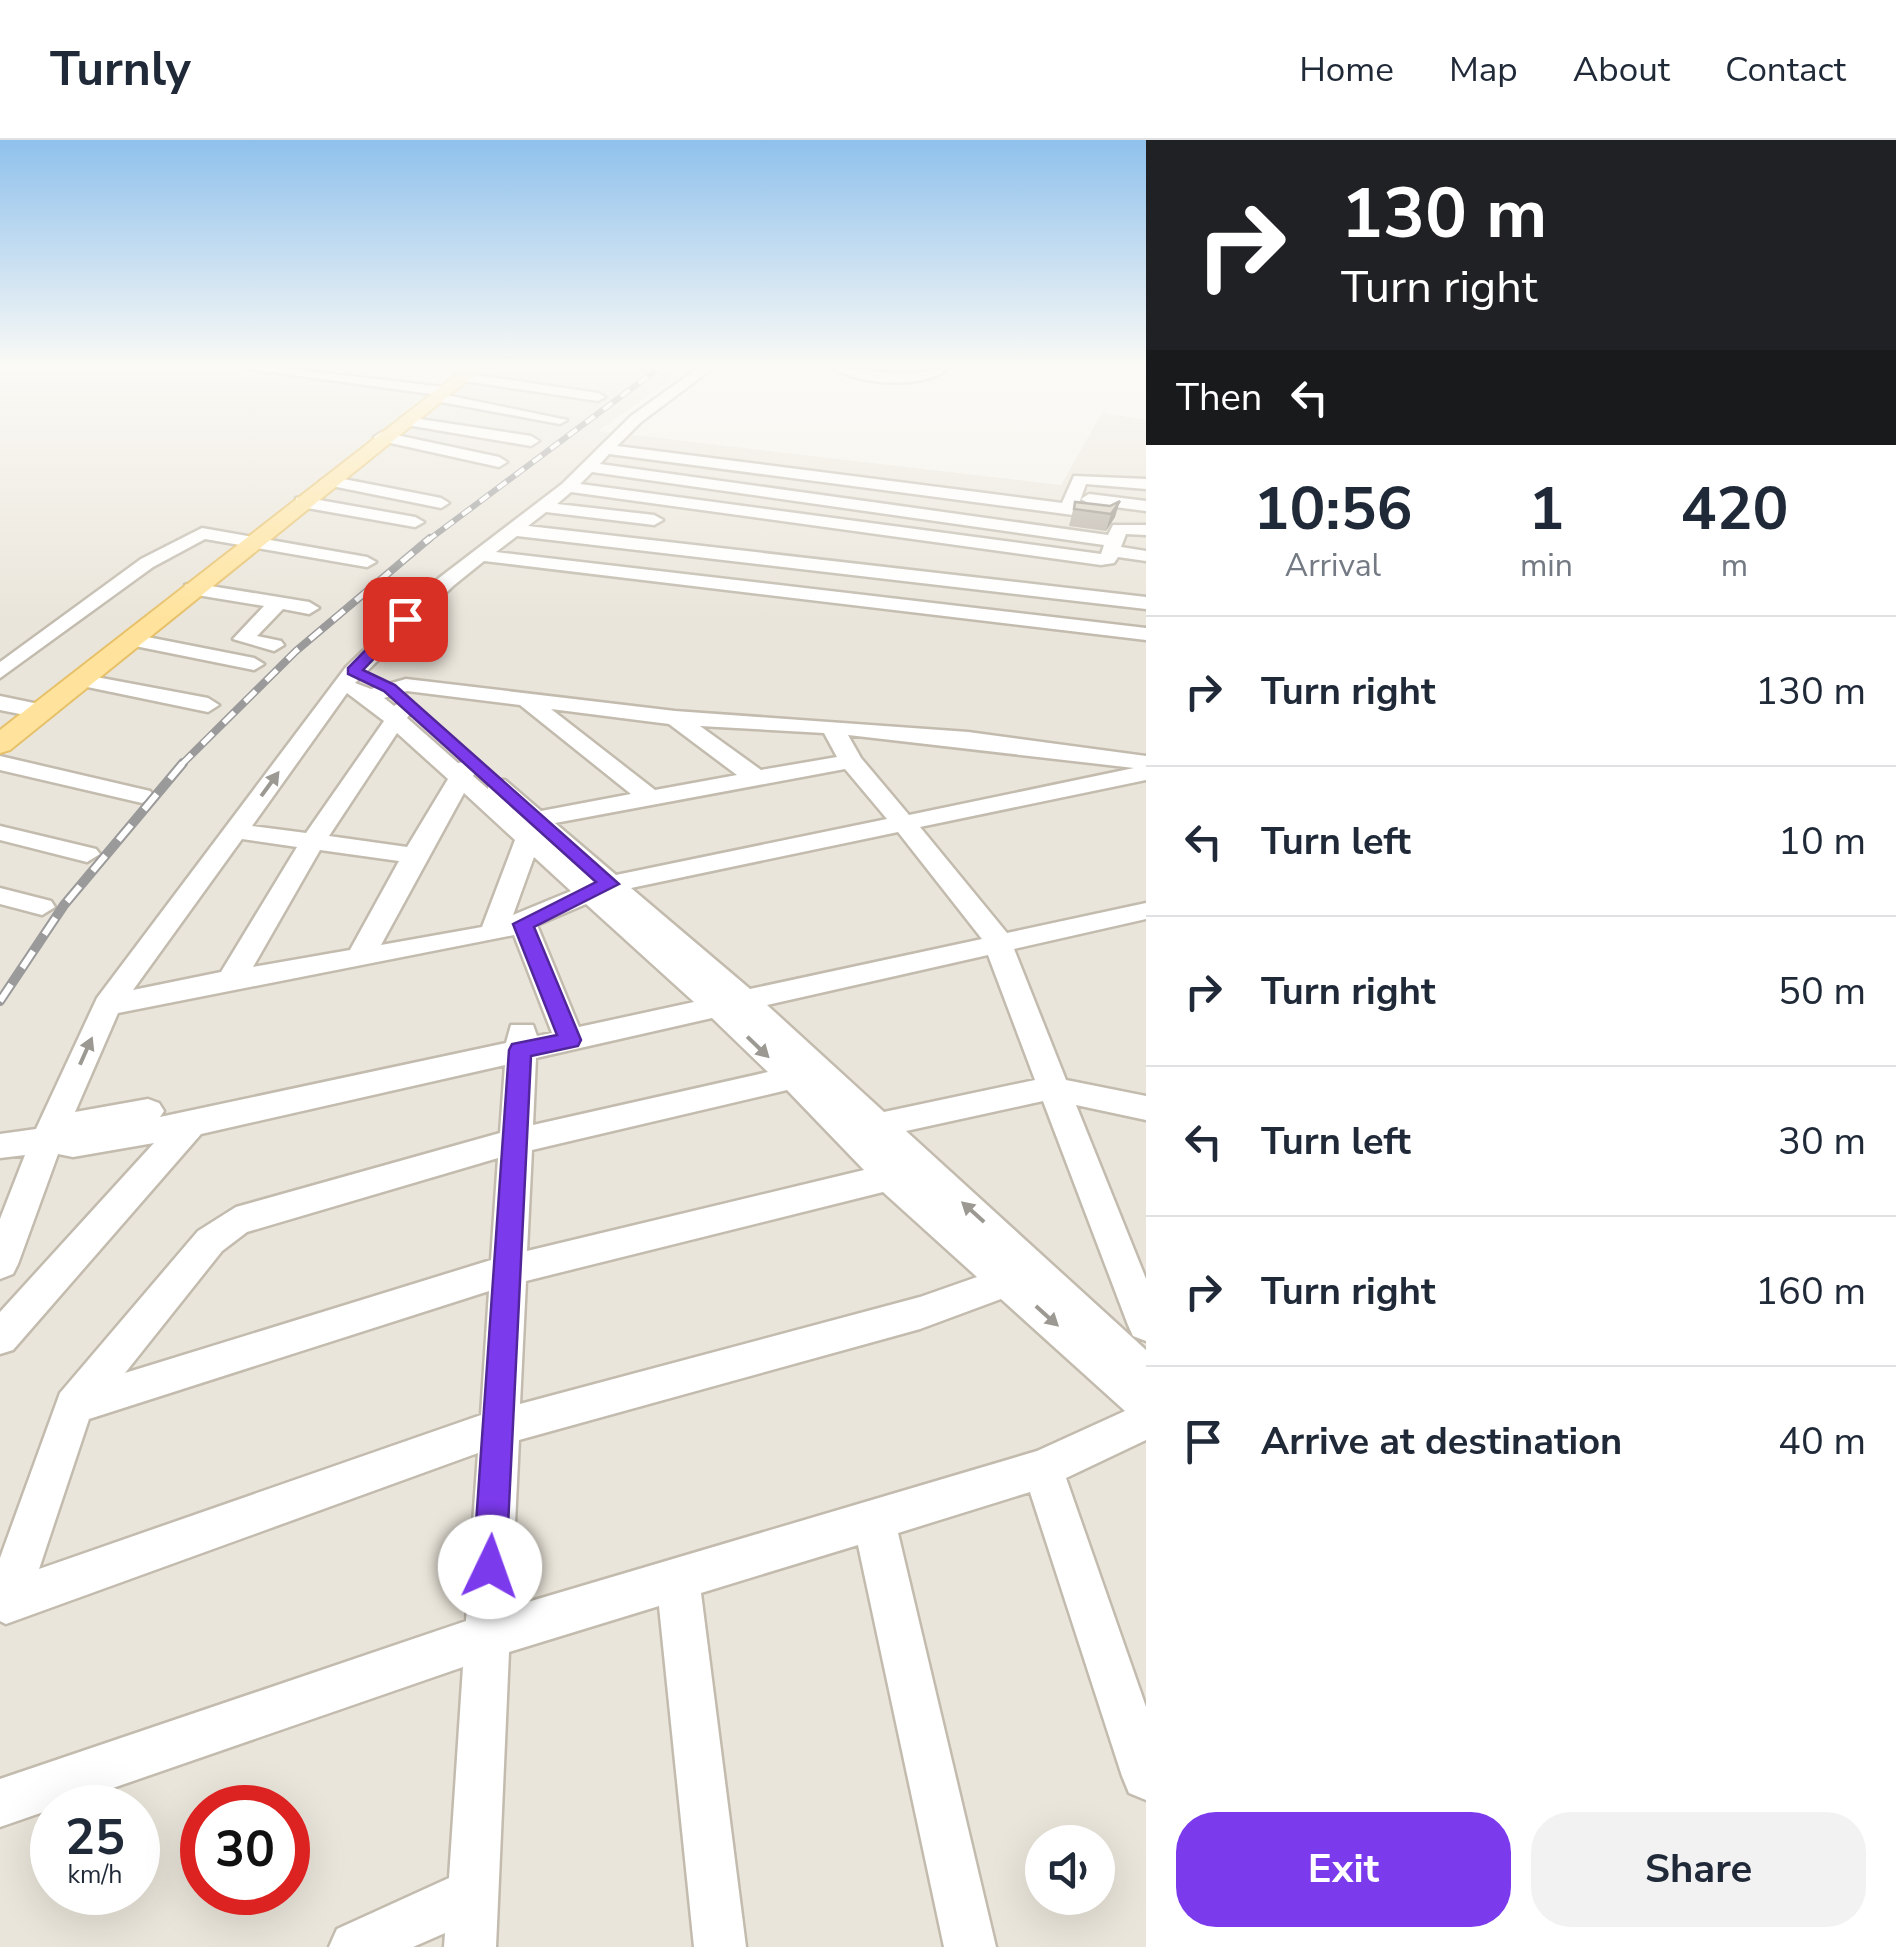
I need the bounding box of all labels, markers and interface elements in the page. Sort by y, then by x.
text: Turnly [50,36,191,102]
text: Home [1299,46,1394,93]
text: Map [1449,46,1518,93]
text: About [1573,46,1670,93]
text: Contact [1725,46,1846,93]
text: 130 m [1341,166,1547,262]
icon: right [1176,180,1306,310]
text: Turn right [1341,257,1538,318]
icon: left [1282,370,1337,425]
text: Then [1176,372,1262,423]
text: 10:56 [1254,468,1412,550]
text: 1 [1528,468,1564,550]
text: 420 [1680,468,1788,550]
text: Arrival [1285,544,1381,587]
text: min [1520,544,1573,587]
text: m [1721,544,1748,587]
pin [363,577,448,662]
icon: arrive [378,592,433,647]
icon: right [1176,664,1231,719]
text: Turn right [1261,666,1436,717]
text: 130 m [1755,666,1866,717]
one-way arrow [260,771,279,797]
icon: left [1176,814,1231,869]
text: Turn left [1261,816,1411,867]
text: 10 m [1778,816,1866,867]
icon: right [1176,964,1231,1019]
text: Turn right [1261,966,1436,1017]
text: 50 m [1778,966,1866,1017]
one-way arrow [746,1034,770,1058]
one-way arrow [78,1036,94,1066]
icon: left [1176,1114,1231,1169]
text: Turn left [1261,1116,1411,1167]
text: 30 m [1778,1116,1866,1167]
one-way arrow [961,1201,985,1224]
icon: right [1176,1264,1231,1319]
text: Turn right [1261,1266,1436,1317]
text: 160 m [1755,1266,1866,1317]
one-way arrow [1034,1304,1059,1326]
icon: arrive [1176,1414,1231,1469]
text: Arrive at destination [1261,1416,1622,1467]
text: 40 m [1778,1416,1866,1467]
position arrow [438,1515,542,1619]
speed limit sign: 30 [180,1785,310,1915]
text: 25 [65,1803,125,1872]
button: Exit [1176,1812,1511,1927]
button: Share [1531,1812,1866,1927]
map controls [1025,1825,1115,1915]
button: sound [1025,1825,1115,1915]
text: km/h [67,1858,123,1892]

